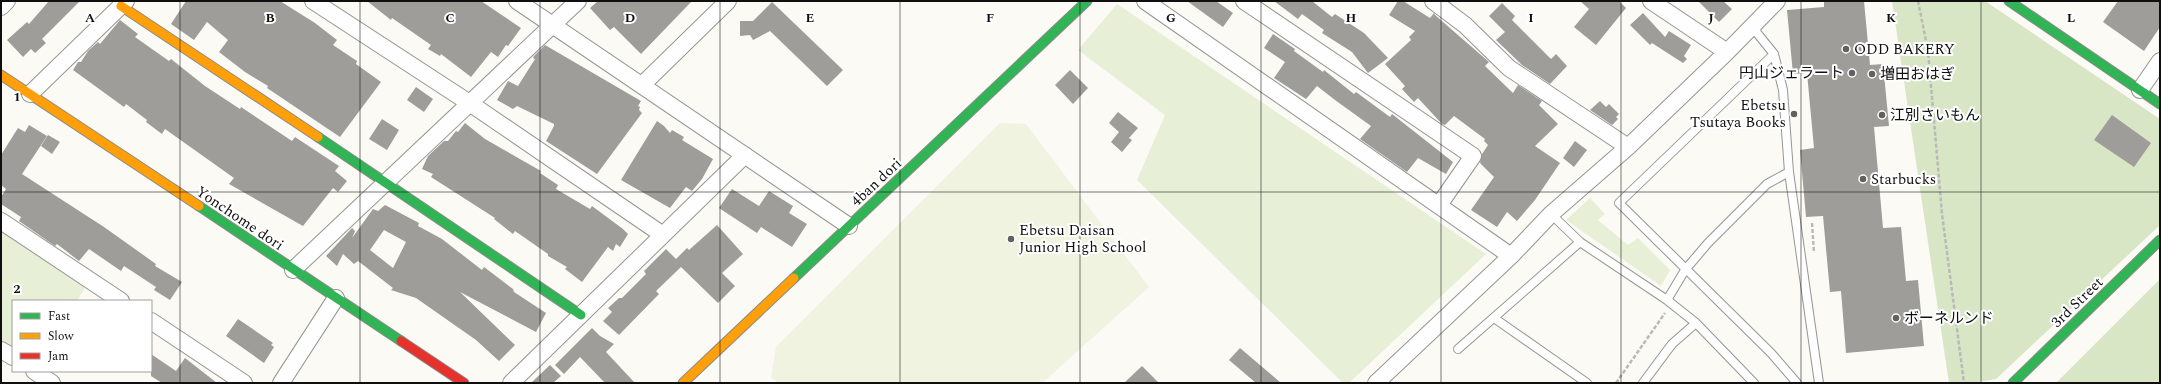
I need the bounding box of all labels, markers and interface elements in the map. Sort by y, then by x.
text: A [85,8,95,28]
text: B [265,8,275,28]
text: C [445,8,455,28]
text: D [625,8,635,28]
text: E [806,8,815,28]
text: F [986,8,994,28]
text: G [1166,8,1176,28]
text: H [1346,8,1357,28]
text: I [1528,8,1534,28]
text: J [1708,8,1714,28]
text: K [1886,8,1896,28]
text: L [2067,8,2075,28]
place label: ODD BAKERY [1854,38,1955,61]
marker: ODD BAKERY [1841,44,1851,54]
place label: 円山ジェラート [1739,62,1844,85]
place label: 増田おはぎ [1880,63,1955,86]
marker: 円山ジェラート [1847,68,1857,78]
marker: 増田おはぎ [1867,69,1877,79]
text: 1 [13,87,21,107]
place label: Ebetsu Tsutaya Books [1690,94,1786,134]
place label: 江別さいもん [1890,104,1980,127]
marker: Ebetsu Tsutaya Books [1789,109,1799,119]
marker: 江別さいもん [1877,110,1887,120]
street label: 4ban dori [845,152,907,212]
place label: Starbucks [1871,168,1936,191]
marker: Starbucks [1858,174,1868,184]
street label: Yonchome dori [191,180,288,256]
place label: Ebetsu Daisan Junior High School [1019,219,1147,259]
marker: Ebetsu Daisan Junior High School [1006,234,1016,244]
street label: 3rd Street [2046,272,2109,333]
text: 2 [13,279,21,299]
legend [12,300,152,372]
text: Fast [48,307,70,326]
place label: ボーネルンド [1904,307,1994,330]
marker: ボーネルンド [1891,313,1901,323]
text: Slow [48,327,74,346]
text: Jam [48,347,69,366]

